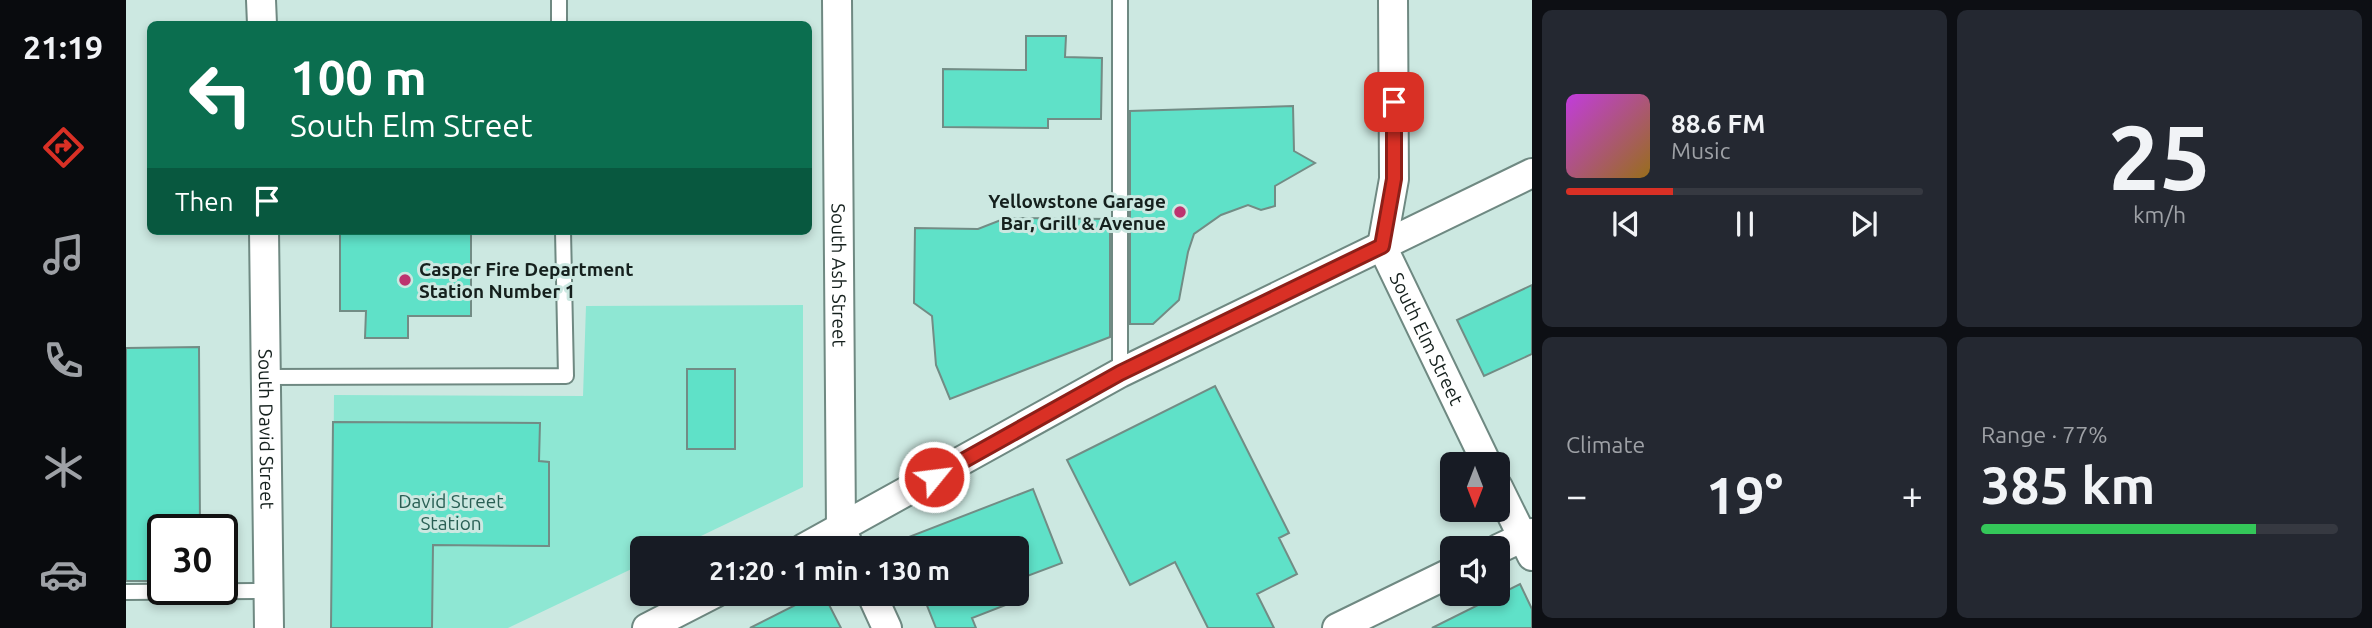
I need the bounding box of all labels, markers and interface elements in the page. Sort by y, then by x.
text: 21:19 [23,29,103,65]
icon: left [175,49,266,140]
text: 100 m [290,49,427,104]
pin [1364,72,1424,132]
icon: arrive [1375,83,1413,121]
text: 25 [2108,105,2211,207]
text: South Elm Street [290,107,533,143]
text: 88.6 FM [1671,109,1765,138]
icon: directions [39,123,88,172]
text: Music [1671,138,1730,163]
icon: arrive [248,182,286,220]
text: Then [175,187,234,216]
place label: Yellowstone Garage Bar, Grill & Avenue [988,190,1166,234]
text: km/h [2133,202,2186,227]
street label: South Ash Street [828,203,851,348]
marker: Yellowstone Garage Bar, Grill & Avenue [1172,204,1188,220]
icon: previous [1607,205,1645,243]
icon: pause [1726,205,1764,243]
icon: next [1845,205,1883,243]
icon: music [39,230,88,279]
place label: Casper Fire Department Station Number 1 [419,258,633,302]
street label: South Elm Street [1385,269,1468,409]
marker: Casper Fire Department Station Number 1 [397,272,413,288]
icon: phone [39,336,88,385]
street label: South David Street [254,349,279,510]
text: Range · 77% [1981,422,2108,447]
text: Climate [1566,432,1645,457]
position arrow [897,440,971,514]
icon: climate [39,443,88,492]
north arrow [1440,452,1510,522]
map controls [1440,452,1510,606]
text: 385 km [1981,456,2155,514]
text: 19° [1706,466,1783,524]
text: − [1566,474,1587,516]
text: + [1902,474,1923,516]
park label: David Street Station [398,490,504,534]
speed limit sign: 30 [147,514,238,605]
button: sound [1440,536,1510,606]
icon: car [39,550,88,599]
text: 21:20 · 1 min · 130 m [709,556,950,585]

